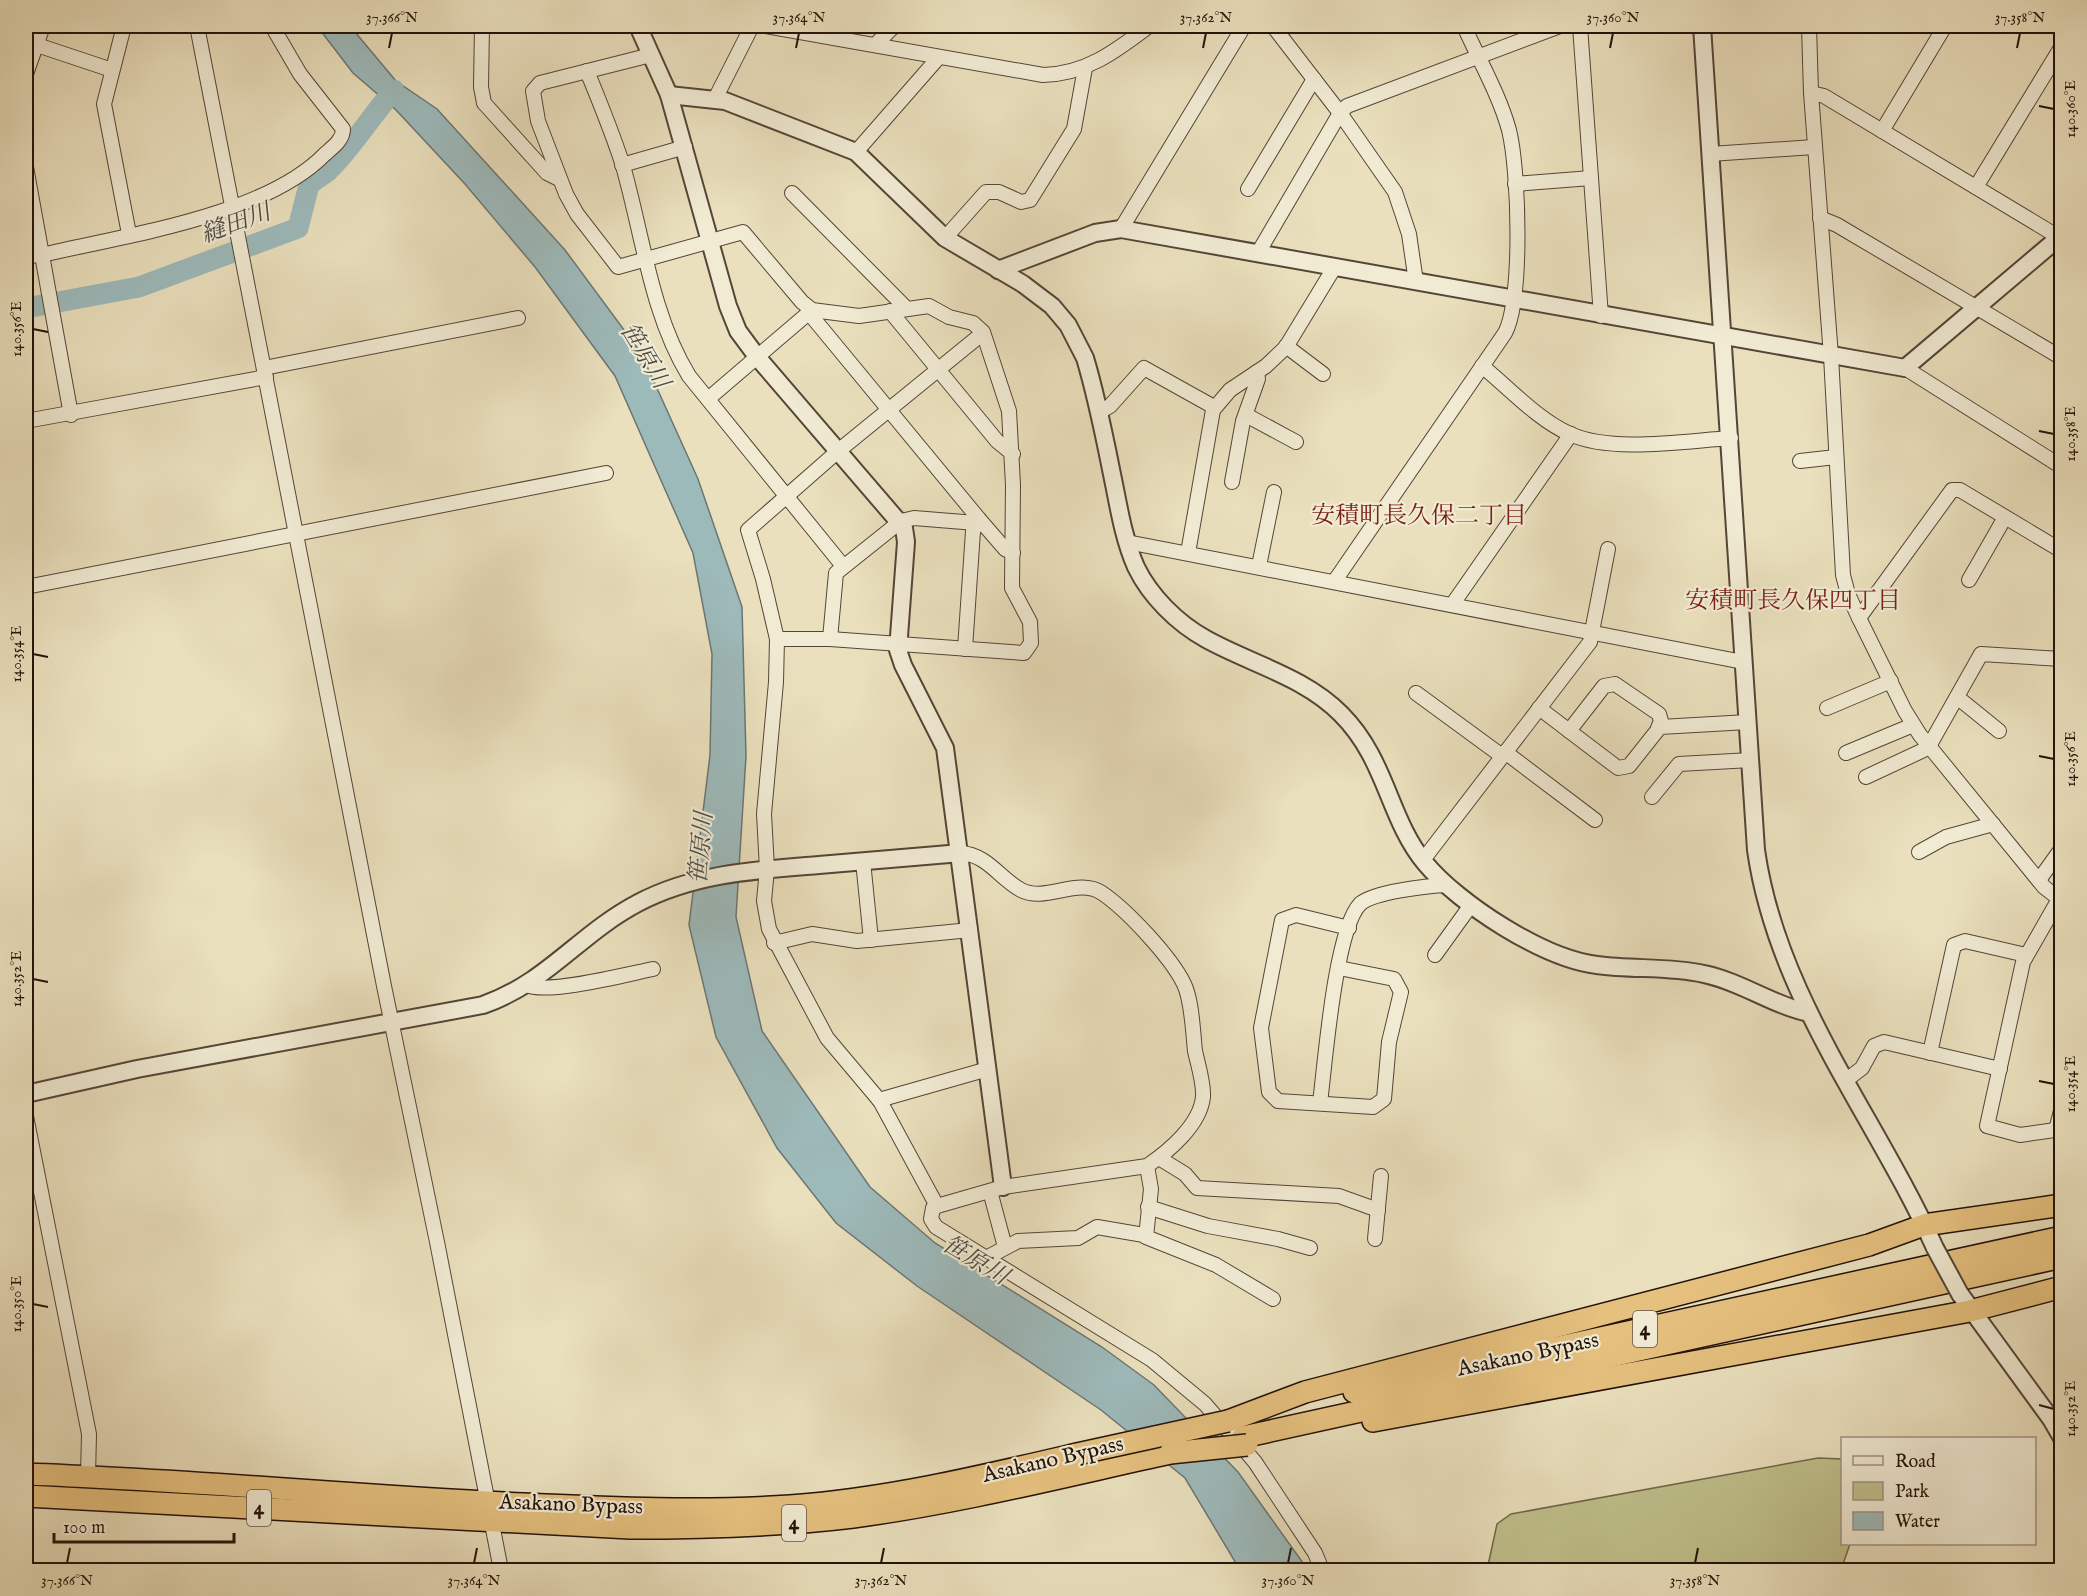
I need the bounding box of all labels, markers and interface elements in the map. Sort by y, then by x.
text: 37.366°N [366,8,418,27]
text: 37.364°N [773,8,825,27]
text: 37.362°N [1180,8,1232,27]
text: 37.360°N [1587,8,1639,27]
text: 37.358°N [1995,8,2045,27]
text: 140.360°E [2061,80,2080,138]
water label: 縫田川 [197,196,278,251]
text: 140.356°E [7,301,26,357]
water label: 笹原川 [612,317,677,397]
text: 140.358°E [2061,406,2080,462]
district label: 安積町長久保二丁目 [1311,501,1527,532]
district label: 安積町長久保四丁目 [1685,586,1901,617]
text: 140.354°E [7,626,26,683]
text: 140.356°E [2061,731,2080,787]
water label: 笹原川 [683,808,721,885]
text: 140.352°E [7,951,26,1007]
text: 140.354°E [2061,1056,2080,1113]
water label: 笹原川 [936,1229,1016,1294]
text: 140.350°E [7,1275,26,1333]
road number: 4 [1633,1311,1657,1347]
street label: Asakano Bypass [1454,1326,1601,1384]
text: 140.352°E [2061,1381,2080,1437]
street label: Asakano Bypass [979,1430,1126,1490]
legend [1841,1437,2036,1545]
text: Road [1895,1451,1936,1474]
text: Park [1895,1481,1930,1504]
street label: Asakano Bypass [498,1488,643,1522]
road number: 4 [247,1490,271,1526]
road number: 4 [782,1505,806,1541]
scale bar [54,1506,234,1544]
text: Water [1895,1511,1940,1534]
text: 100 m [63,1517,105,1540]
text: 37.366°N [41,1571,93,1590]
text: 37.364°N [448,1571,500,1590]
text: 37.362°N [855,1571,907,1590]
text: 37.360°N [1262,1571,1314,1590]
text: 37.358°N [1670,1571,1720,1590]

